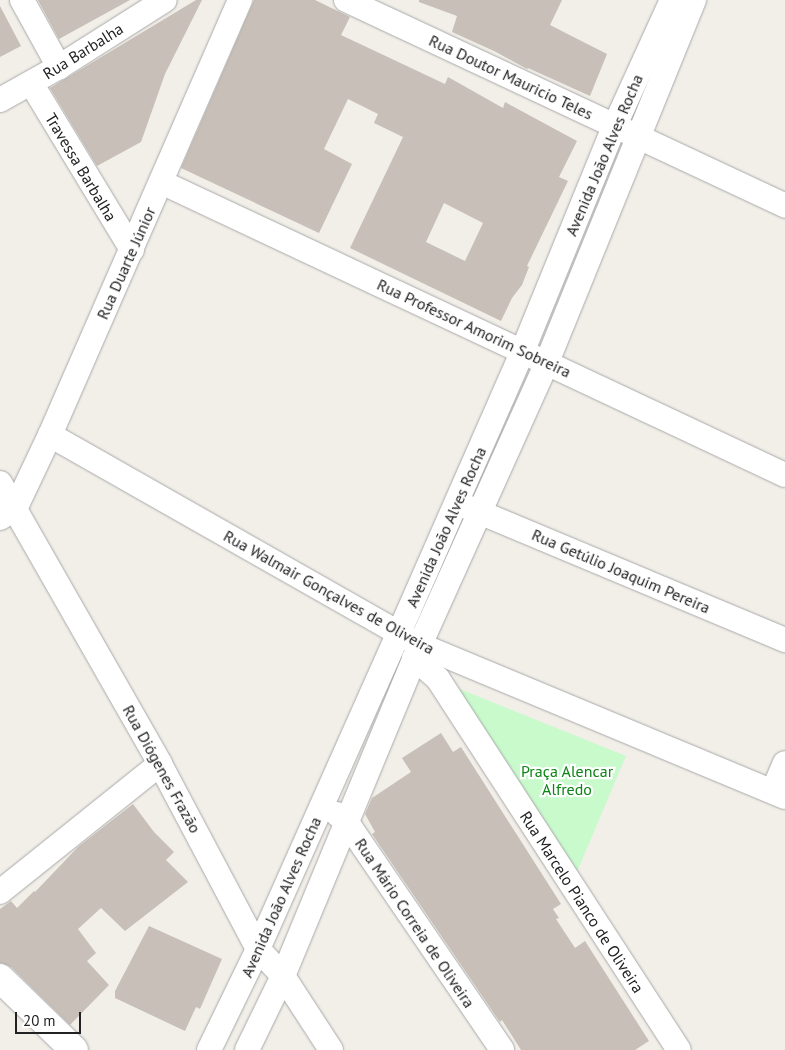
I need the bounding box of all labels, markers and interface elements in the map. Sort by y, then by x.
street label: Rua Barbalha [39,19,127,83]
street label: Rua Doutor Mauricio Teles [426,30,596,124]
street label: Avenida João Alves Rocha [561,71,647,239]
street label: Travessa Barbalha [41,110,121,224]
street label: Rua Duarte Júnior [93,204,159,322]
street label: Rua Professor Amorim Sobreira [374,274,574,382]
street label: Avenida João Alves Rocha [402,443,490,611]
street label: Rua Getúlio Joaquim Pereira [529,525,713,617]
street label: Rua Walmair Gonçalves de Oliveira [220,526,438,658]
street label: Rua Diógenes Frazão [119,702,205,836]
park label: Praça Alencar Alfredo [521,761,613,799]
street label: Rua Marcelo Pianco de Oliveira [516,808,648,996]
street label: Avenida João Alves Rocha [237,813,325,981]
street label: Rua Mário Correia de Oliveira [351,835,479,1011]
scale bar [18,1002,84,1034]
text: 20 m [23,1011,56,1030]

